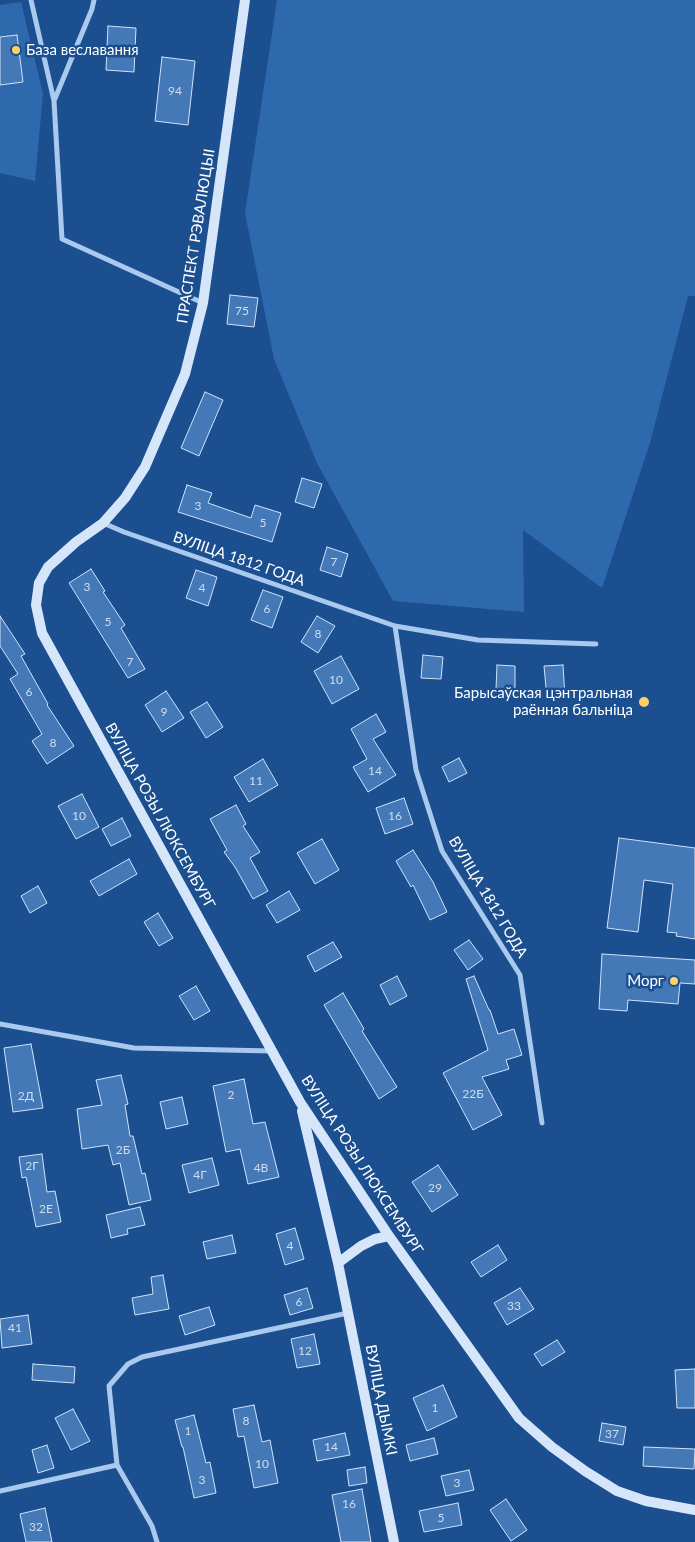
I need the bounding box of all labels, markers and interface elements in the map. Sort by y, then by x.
place label: База веславання [26,41,139,59]
marker: База веславання [10,44,22,56]
house number: 94 [168,84,182,98]
street label: ПРАСПЕКТ РЭВАЛЮЦЫІ [173,147,219,325]
house number: 75 [235,304,249,318]
house number: 3 [195,499,201,513]
house number: 5 [260,516,266,530]
street label: ВУЛІЦА 1812 ГОДА [171,528,307,590]
house number: 7 [331,555,337,569]
house number: 3 [84,580,90,594]
house number: 4 [199,581,205,595]
house number: 6 [264,602,270,616]
house number: 5 [105,615,111,629]
house number: 8 [315,627,321,641]
house number: 7 [127,655,133,669]
house number: 10 [329,673,343,687]
place label: Барысаўская цэнтральная раённая бальніца [454,684,633,719]
house number: 6 [26,685,32,699]
marker: Барысаўская цэнтральная раённая бальніца [637,695,651,709]
house number: 9 [161,705,167,719]
street label: ВУЛІЦА РОЗЫ ЛЮКСЕМБУРГ [101,720,219,912]
house number: 8 [50,736,56,750]
house number: 14 [368,764,382,778]
house number: 11 [249,774,263,788]
house number: 10 [72,809,86,823]
house number: 16 [388,809,402,823]
street label: ВУЛІЦА 1812 ГОДА [445,833,531,961]
place label: Морг [627,972,664,990]
marker: Морг [668,975,680,987]
street label: ВУЛІЦА РОЗЫ ЛЮКСЕМБУРГ [297,1072,427,1258]
house number: 22Б [462,1087,484,1101]
house number: 2 [228,1088,234,1102]
house number: 2Д [18,1089,34,1103]
house number: 2Б [116,1143,130,1157]
house number: 2Г [25,1159,39,1173]
house number: 4В [254,1161,268,1175]
house number: 4Г [193,1168,207,1182]
house number: 29 [428,1181,442,1195]
house number: 2Е [39,1202,53,1216]
house number: 4 [287,1239,293,1253]
house number: 6 [296,1295,302,1309]
house number: 33 [507,1299,521,1313]
house number: 41 [8,1321,22,1335]
street label: ВУЛІЦА ДЫМКІ [361,1343,401,1457]
house number: 12 [298,1344,312,1358]
house number: 1 [432,1401,438,1415]
house number: 8 [243,1414,249,1428]
house number: 1 [185,1424,191,1438]
house number: 37 [605,1427,619,1441]
house number: 14 [324,1440,338,1454]
house number: 10 [255,1457,269,1471]
house number: 3 [199,1473,205,1487]
house number: 3 [454,1476,460,1490]
house number: 16 [342,1497,356,1511]
house number: 5 [438,1511,444,1525]
house number: 32 [29,1520,43,1534]

